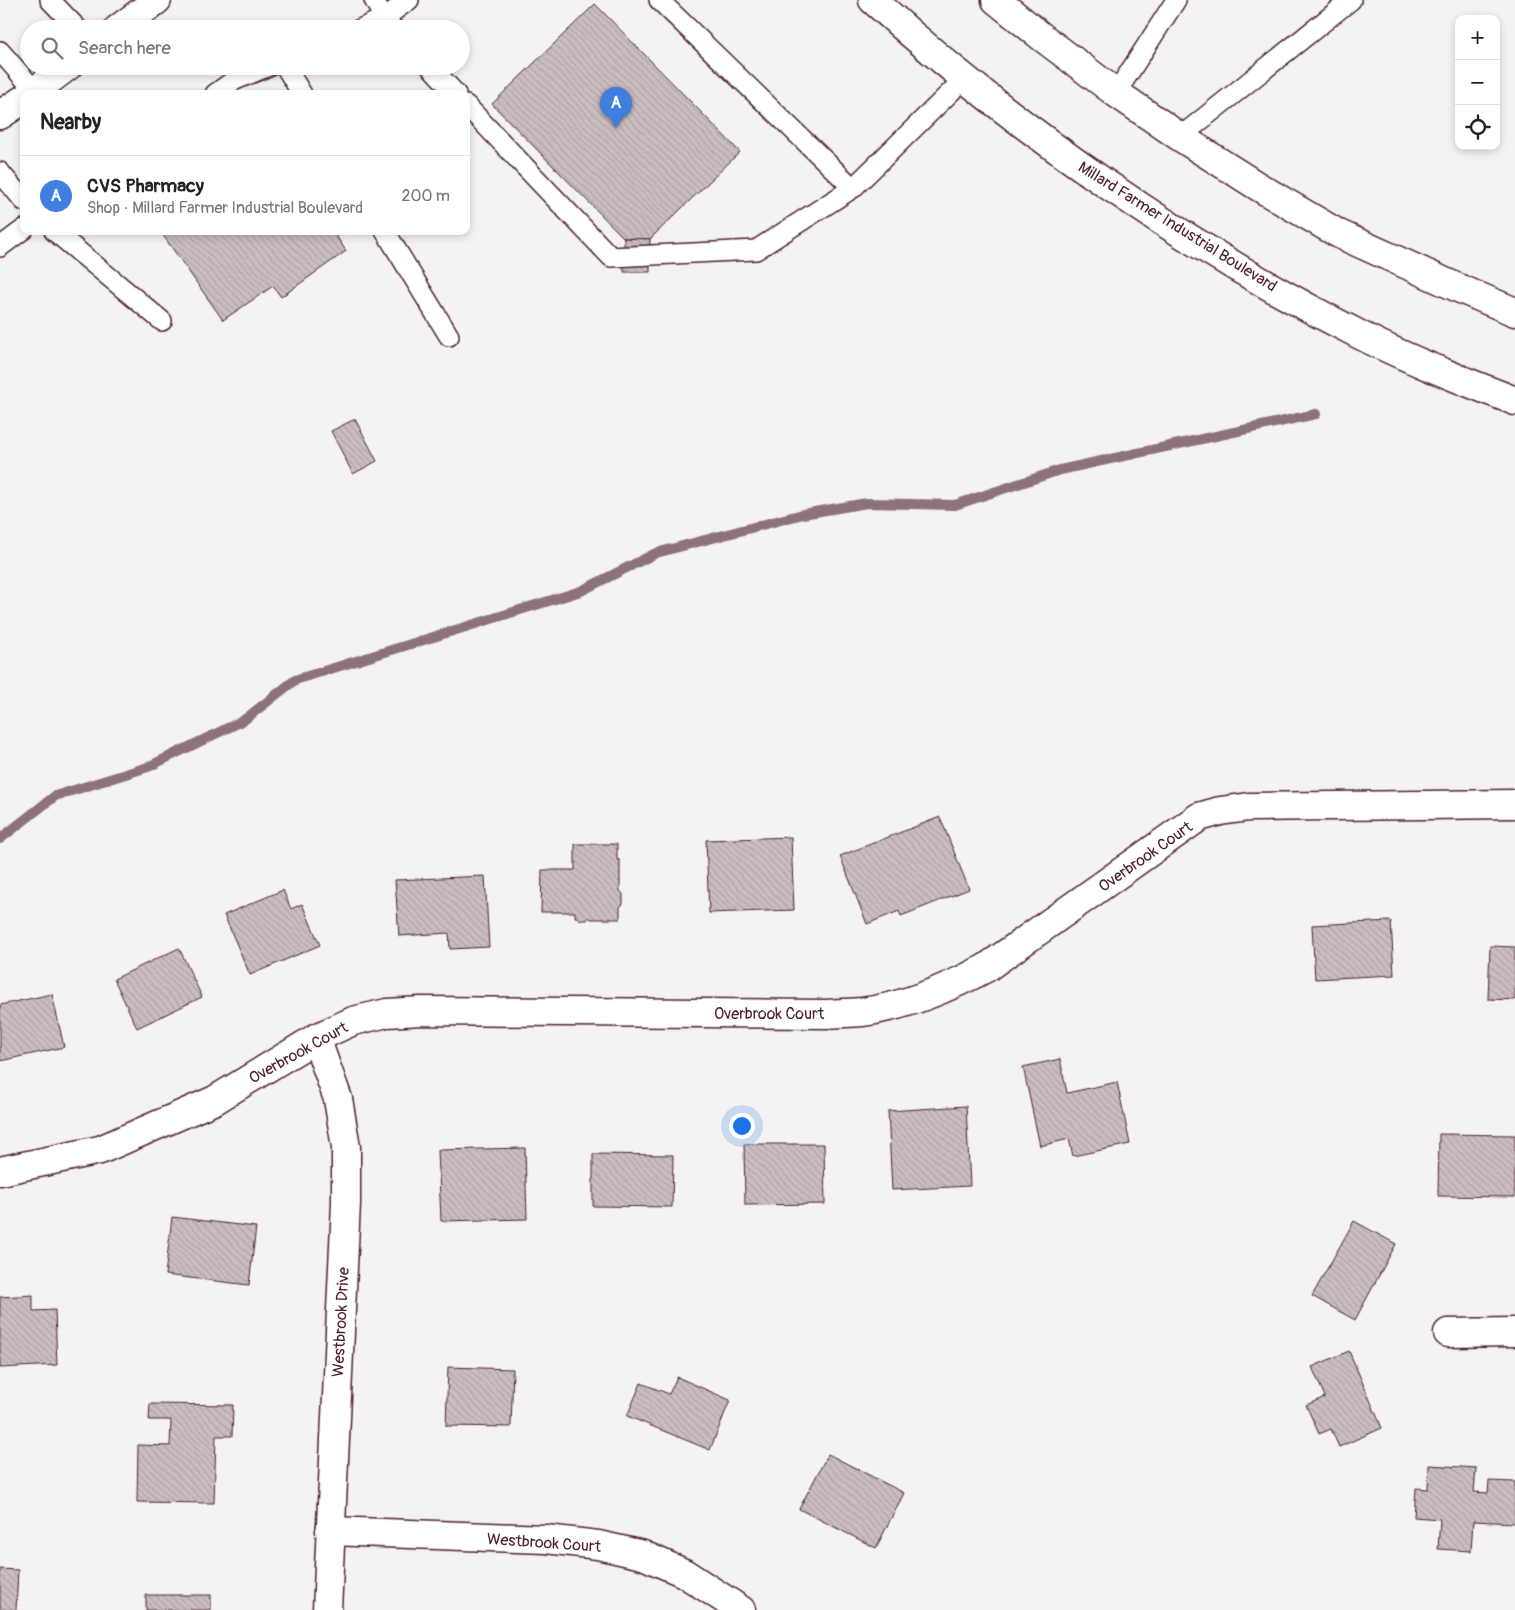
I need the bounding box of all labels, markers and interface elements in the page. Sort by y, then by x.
map controls [1455,15,1500,150]
button: + [1455,15,1500,60]
search box [20,20,470,75]
icon: search [38,34,66,62]
text: Search here [78,36,171,60]
button: − [1455,60,1500,105]
pin: A [600,87,632,128]
button: locate [1455,105,1500,150]
text: Nearby [40,109,101,136]
street label: Millard Farmer Industrial Boulevard [1074,157,1281,296]
text: CVS Pharmacy [87,174,204,198]
text: A [51,186,61,206]
text: 200 m [402,186,450,206]
text: Shop · Millard Farmer Industrial Boulevard [87,198,363,218]
street label: Overbrook Court [1095,817,1197,897]
street label: Overbrook Court [714,1004,825,1024]
street label: Overbrook Court [245,1017,352,1088]
your location [729,1113,755,1139]
street label: Westbrook Drive [328,1267,354,1377]
street label: Westbrook Court [486,1529,602,1557]

